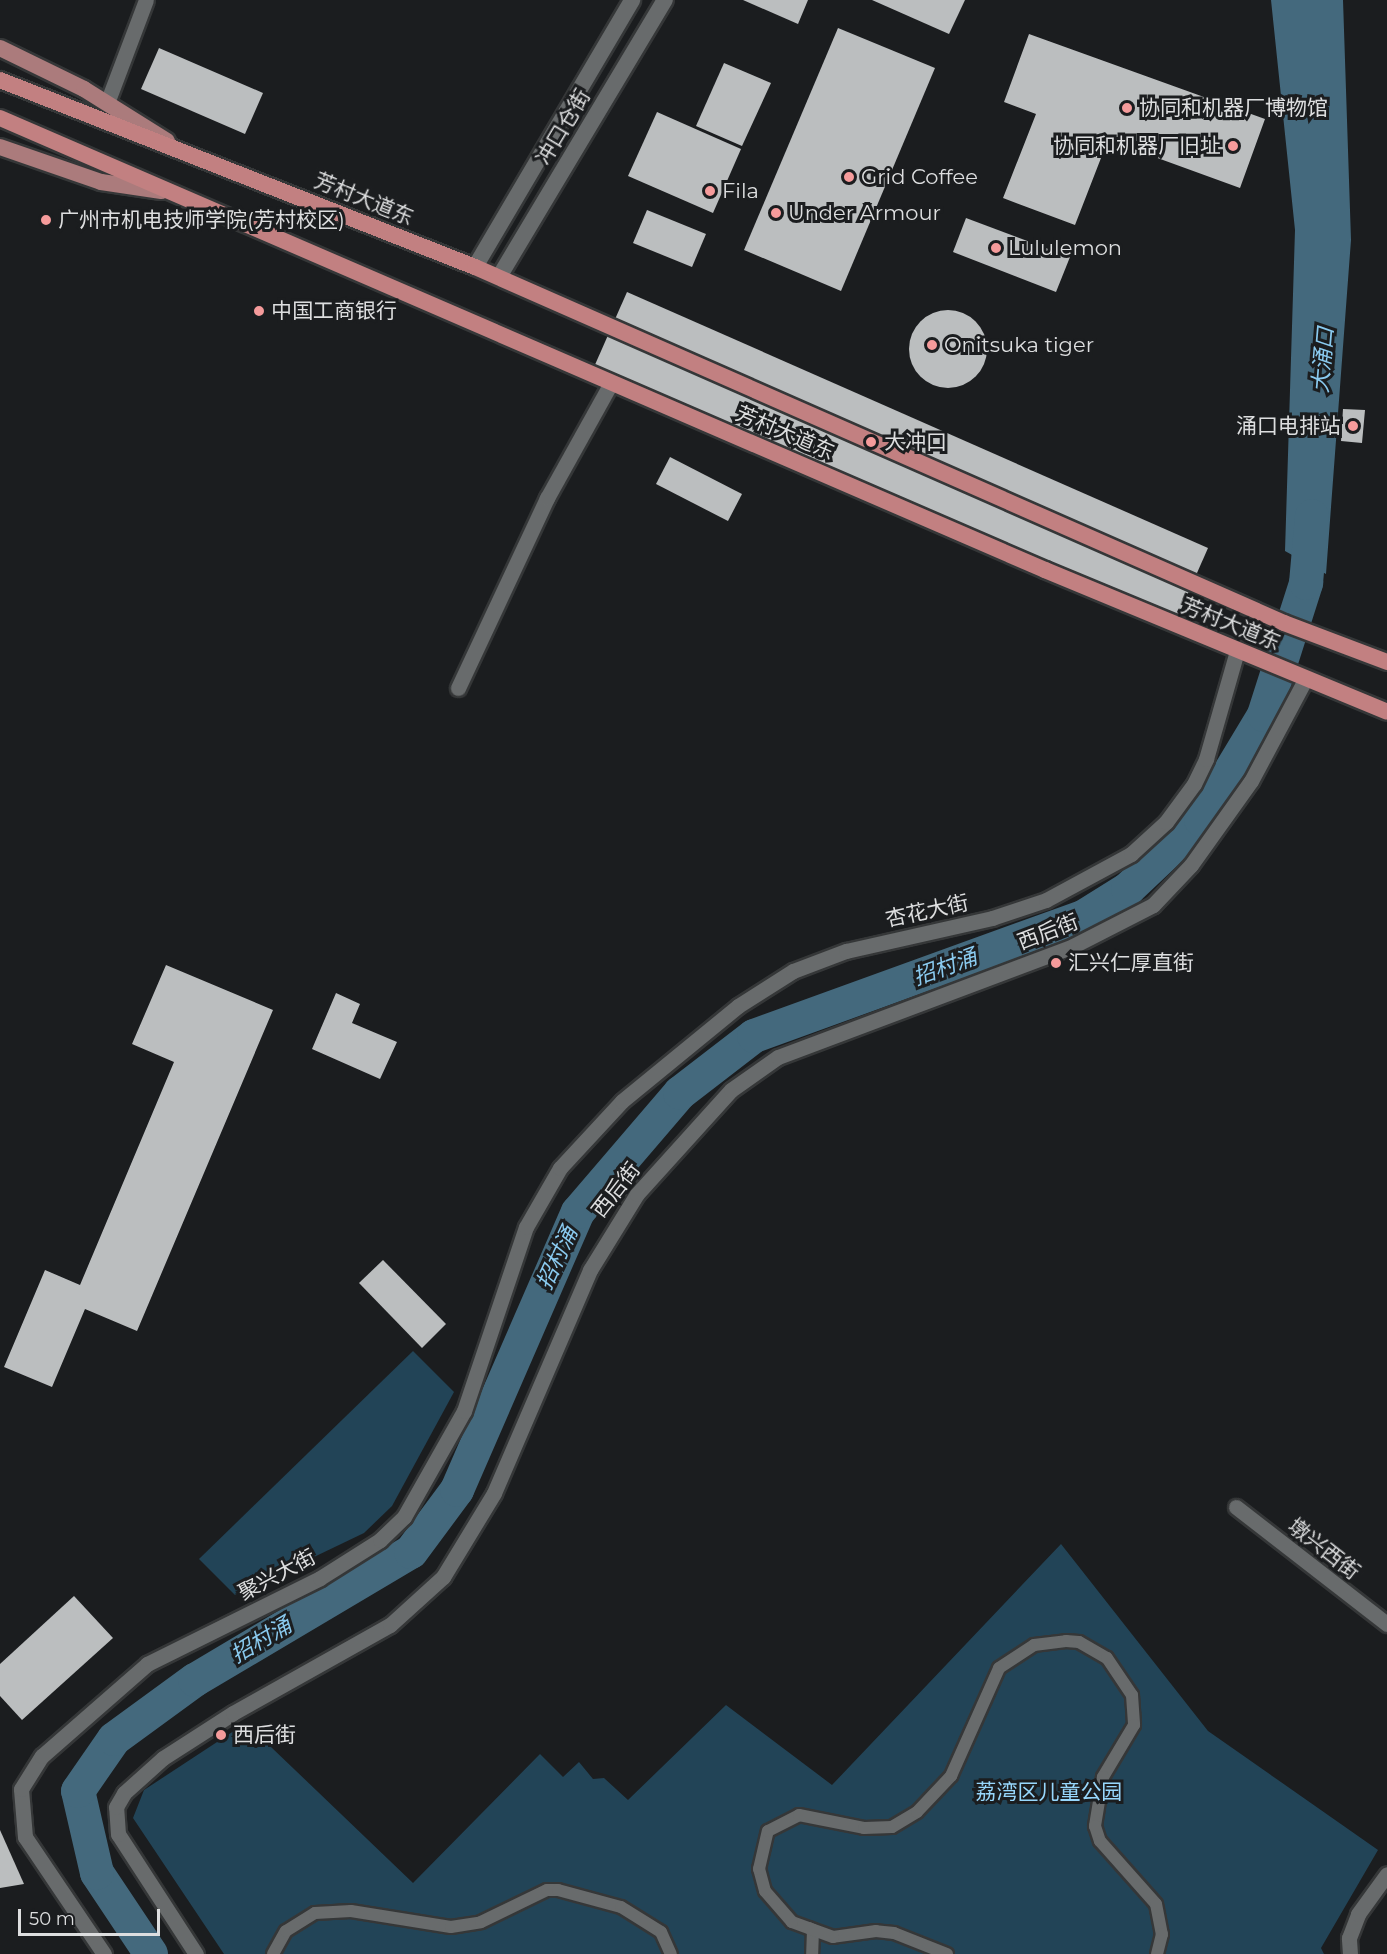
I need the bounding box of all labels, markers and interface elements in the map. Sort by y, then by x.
street label: 冲口仓街 [531,85,595,169]
place label: 协同和机器厂博物馆 [1139,95,1328,121]
marker: 协同和机器厂博物馆 [1120,101,1134,115]
place label: 协同和机器厂旧址 [1053,133,1221,159]
marker: 协同和机器厂旧址 [1226,139,1240,153]
place label: Grid Coffee [861,164,978,190]
street label: 芳村大道东 [311,168,417,230]
marker: Grid Coffee [842,170,856,184]
place label: Fila [722,178,759,204]
marker: Fila [703,184,717,198]
place label: Under Armour [788,200,941,226]
marker: Under Armour [769,206,783,220]
place label: 广州市机电技师学院(芳村校区) [58,207,345,233]
marker: 广州市机电技师学院(芳村校区) [39,213,53,227]
place label: Lululemon [1008,235,1122,261]
marker: Lululemon [989,241,1003,255]
place label: 中国工商银行 [271,298,397,324]
marker: 中国工商银行 [252,304,266,318]
water label: 大涌口 [1307,326,1339,394]
place label: Onitsuka tiger [944,332,1094,358]
marker: Onitsuka tiger [925,338,939,352]
street label: 芳村大道东 [732,401,838,465]
place label: 涌口电排站 [1236,413,1341,439]
marker: 涌口电排站 [1346,419,1360,433]
place label: 大冲口 [884,429,947,455]
marker: 大冲口 [862,433,880,451]
street label: 芳村大道东 [1178,593,1284,655]
street label: 杏花大街 [883,890,971,932]
street label: 西后街 [1014,909,1082,955]
water label: 招村涌 [909,943,981,991]
place label: 汇兴仁厚直街 [1068,950,1194,976]
marker: 汇兴仁厚直街 [1049,956,1063,970]
street label: 西后街 [587,1157,645,1223]
water label: 招村涌 [531,1223,583,1293]
street label: 墩兴西街 [1283,1513,1365,1585]
street label: 聚兴大街 [234,1544,320,1606]
water label: 招村涌 [226,1612,296,1668]
place label: 西后街 [233,1722,296,1748]
marker: 西后街 [214,1728,228,1742]
park label: 荔湾区儿童公园 [976,1779,1122,1805]
scale bar [21,1897,164,1935]
text: 50 m [29,1908,75,1930]

